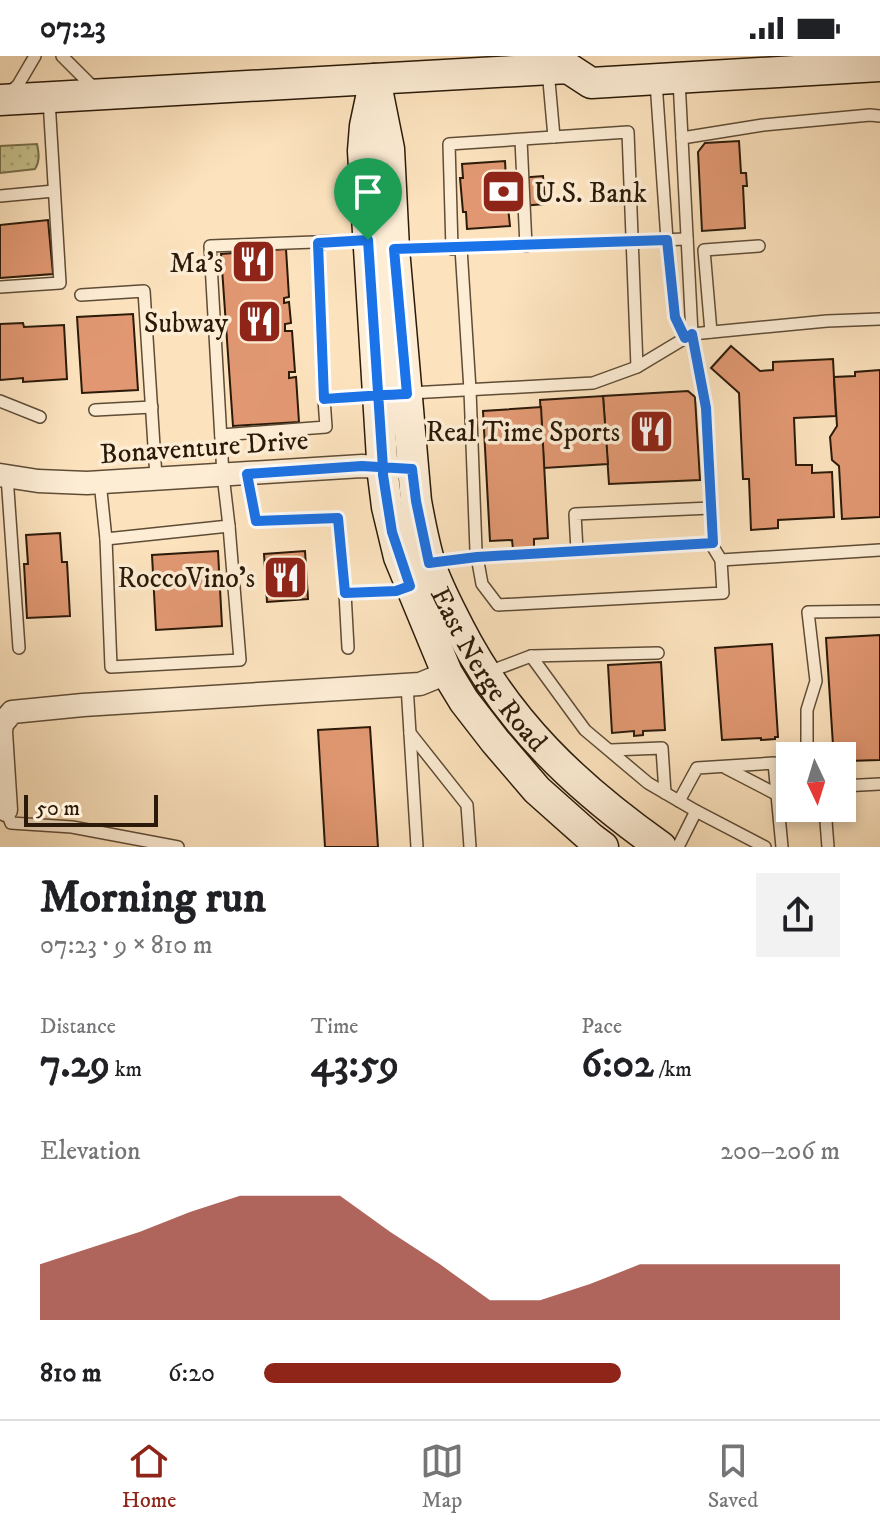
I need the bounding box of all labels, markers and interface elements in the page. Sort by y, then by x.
text: 07:23 [40,10,106,47]
pin [334,158,402,240]
bank icon: U.S. Bank [479,168,527,216]
icon: arrive [346,170,390,214]
place label: U.S. Bank [534,176,647,211]
restaurant icon: Ma's [230,238,278,286]
place label: Ma's [170,246,223,281]
restaurant icon: Subway [235,298,283,346]
place label: Subway [144,306,229,341]
restaurant icon: Real Time Sports [627,407,675,455]
place label: Real Time Sports [426,415,620,450]
street label: Bonaventure Drive [99,423,310,472]
restaurant icon: RoccoVino's [262,553,310,601]
place label: RoccoVino's [118,561,255,596]
street label: East Nerge Road [422,581,554,759]
north arrow [776,742,856,822]
map controls [776,742,856,822]
scale bar [24,791,158,827]
text: 50 m [36,795,80,822]
text: Morning run [40,871,266,926]
button: share [756,873,840,957]
text: 07:23 · 9 × 810 m [40,929,212,962]
text: Distance [40,1013,116,1040]
text: Time [311,1013,358,1040]
text: Pace [581,1013,622,1040]
text: 7.29 [40,1040,110,1090]
text: 43:59 [311,1040,399,1090]
text: 6:02 [581,1040,654,1090]
text: km [110,1056,142,1083]
text: /km [654,1056,692,1083]
text: Elevation [40,1135,141,1168]
text: 200–206 m [720,1135,840,1168]
text: 810 m [40,1357,102,1390]
text: 6:20 [168,1357,215,1390]
tab: Home [122,1439,176,1514]
tab: Map [420,1439,464,1514]
tab: Saved [708,1439,758,1514]

